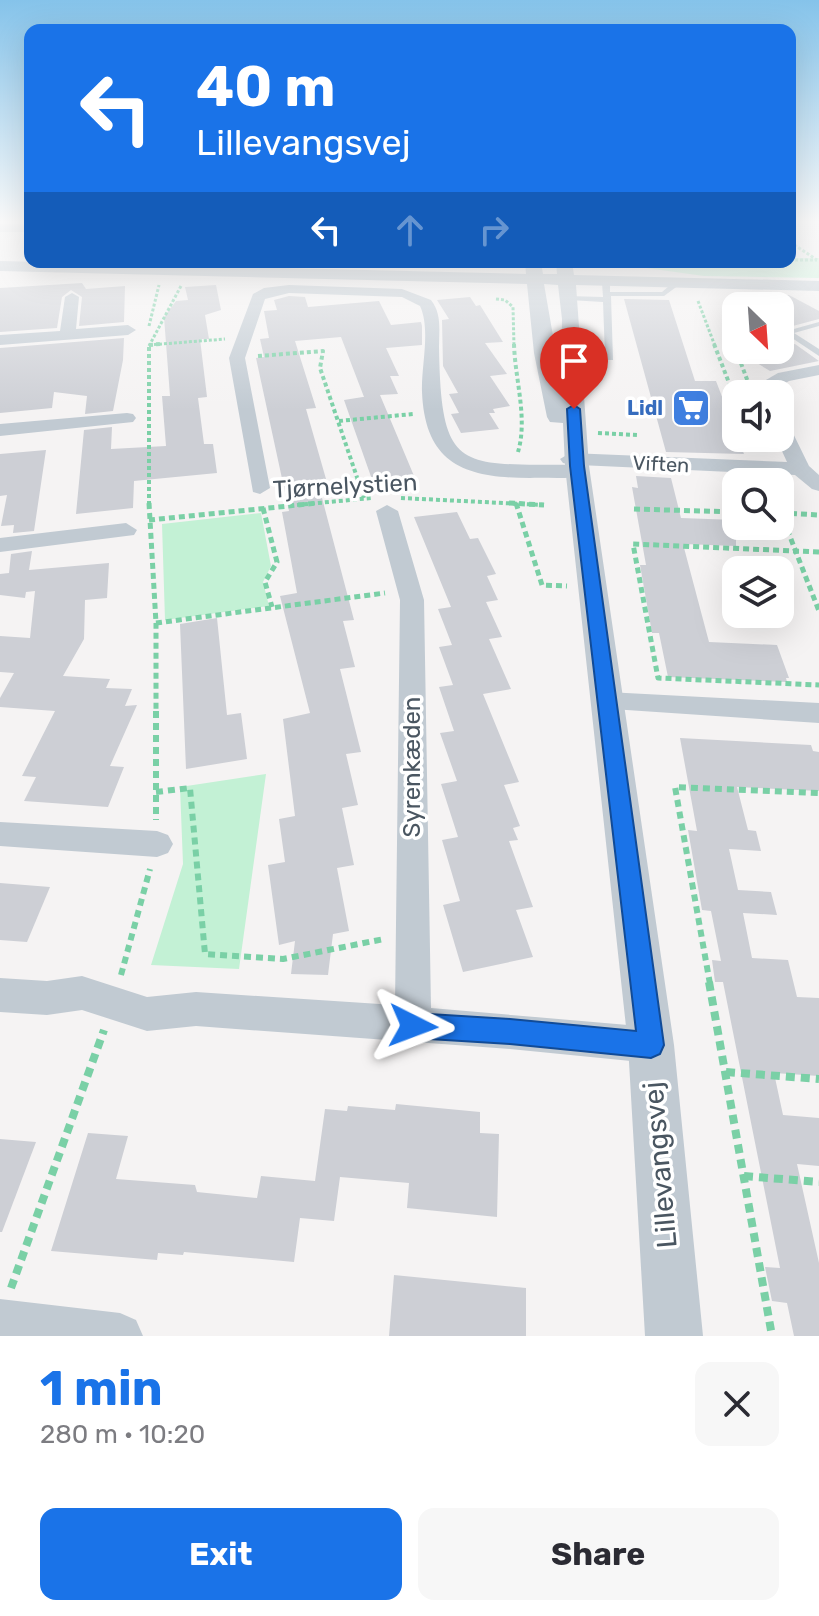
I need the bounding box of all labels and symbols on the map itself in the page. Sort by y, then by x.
north arrow [722,292,794,364]
pin [540,327,608,409]
supermarket icon: Lidl [670,387,712,429]
place label: Lidl [627,396,663,420]
street label: Viften [632,451,690,477]
street label: Tjørnelystien [272,468,418,504]
street label: Syrenkæden [398,697,426,837]
position arrow [371,984,455,1068]
street label: Lillevangsvej [636,1080,684,1250]

